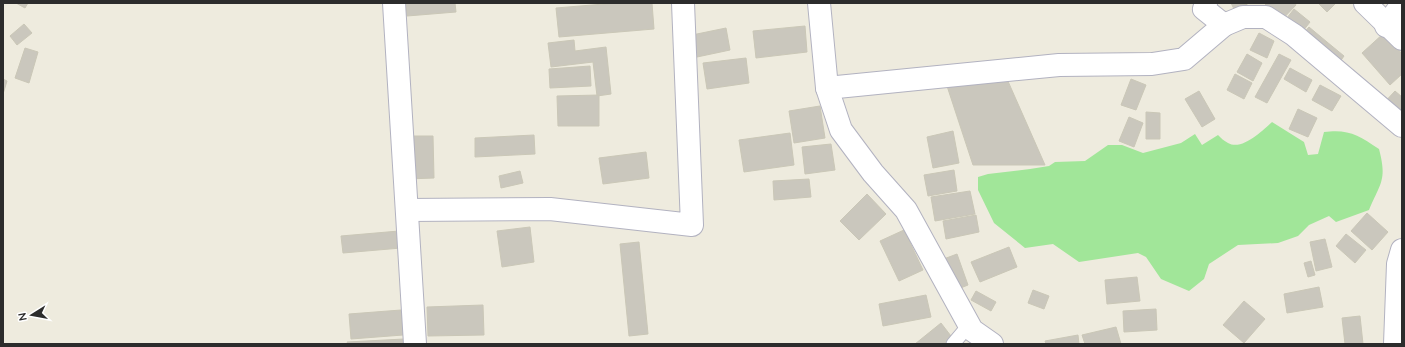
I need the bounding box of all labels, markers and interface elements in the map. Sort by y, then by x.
north arrow [12,295,52,335]
text: N [15,312,30,322]

